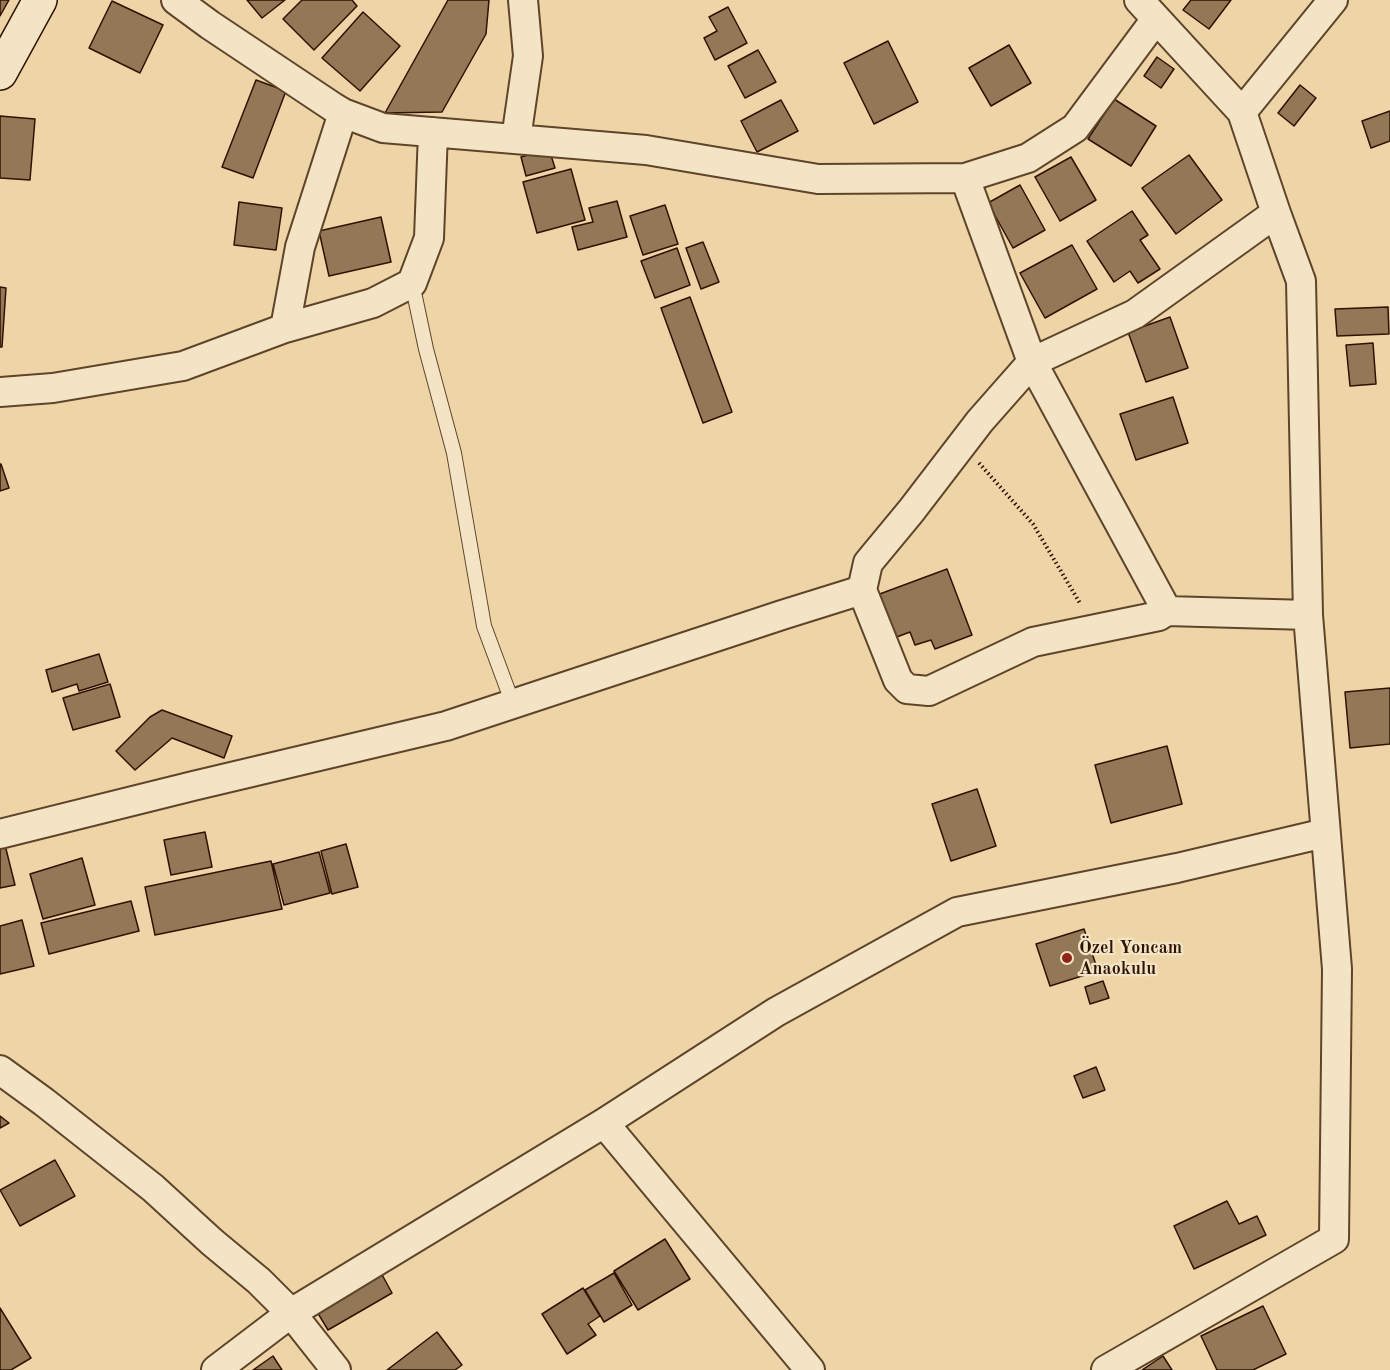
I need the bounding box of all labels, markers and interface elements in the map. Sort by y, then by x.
place label: Özel Yoncam Anaokulu [1079,937,1182,980]
marker: Özel Yoncam Anaokulu [1060,951,1074,965]

